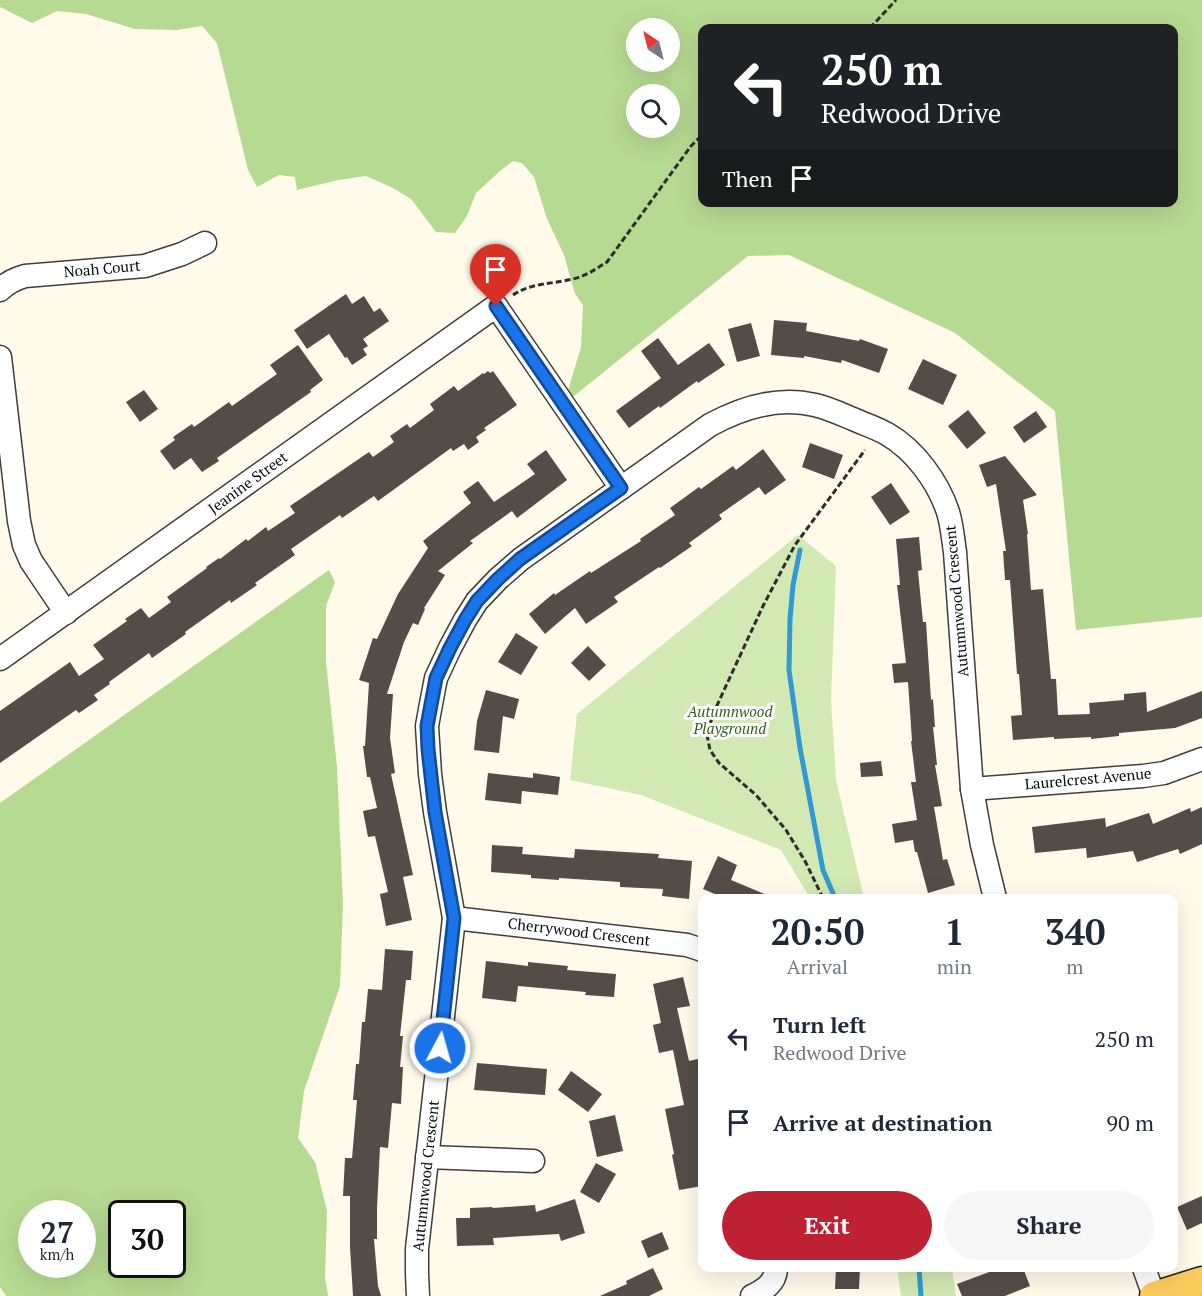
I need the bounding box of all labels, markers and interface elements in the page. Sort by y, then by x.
north arrow [626,18,680,72]
map controls [626,18,680,138]
text: 250 m [821,41,942,97]
icon: left [722,48,800,126]
button: search [626,84,680,138]
text: Redwood Drive [821,95,1001,131]
icon: arrive [785,162,818,195]
text: Then [722,164,773,193]
pin [470,244,521,306]
icon: arrive [479,253,512,286]
street label: Noah Court [63,255,141,281]
street label: Jeanine Street [204,446,292,518]
street label: Autumnwood Crescent [939,524,973,678]
park label: Autumnwood Playground [687,701,773,738]
street label: Laurelcrest Avenue [1024,763,1152,794]
text: 20:50 [771,908,864,955]
text: 1 [944,908,965,955]
text: 340 [1044,908,1105,955]
street label: Cherrywood Crescent [507,912,652,950]
text: Arrival [787,953,848,980]
text: min [937,953,972,980]
text: m [1066,953,1084,980]
text: Turn left [773,1010,866,1039]
position arrow [408,1016,472,1080]
icon: left [722,1022,755,1055]
text: 250 m [1094,1024,1154,1053]
text: Redwood Drive [773,1039,907,1066]
street label: Autumnwood Crescent [407,1099,443,1253]
icon: arrive [722,1106,755,1139]
text: Arrive at destination [773,1108,992,1137]
text: 90 m [1106,1108,1154,1137]
button: Exit [722,1191,932,1260]
button: Share [944,1191,1154,1260]
speed limit sign: 30 [108,1200,186,1278]
text: 27 [40,1212,74,1252]
text: km/h [40,1244,74,1264]

